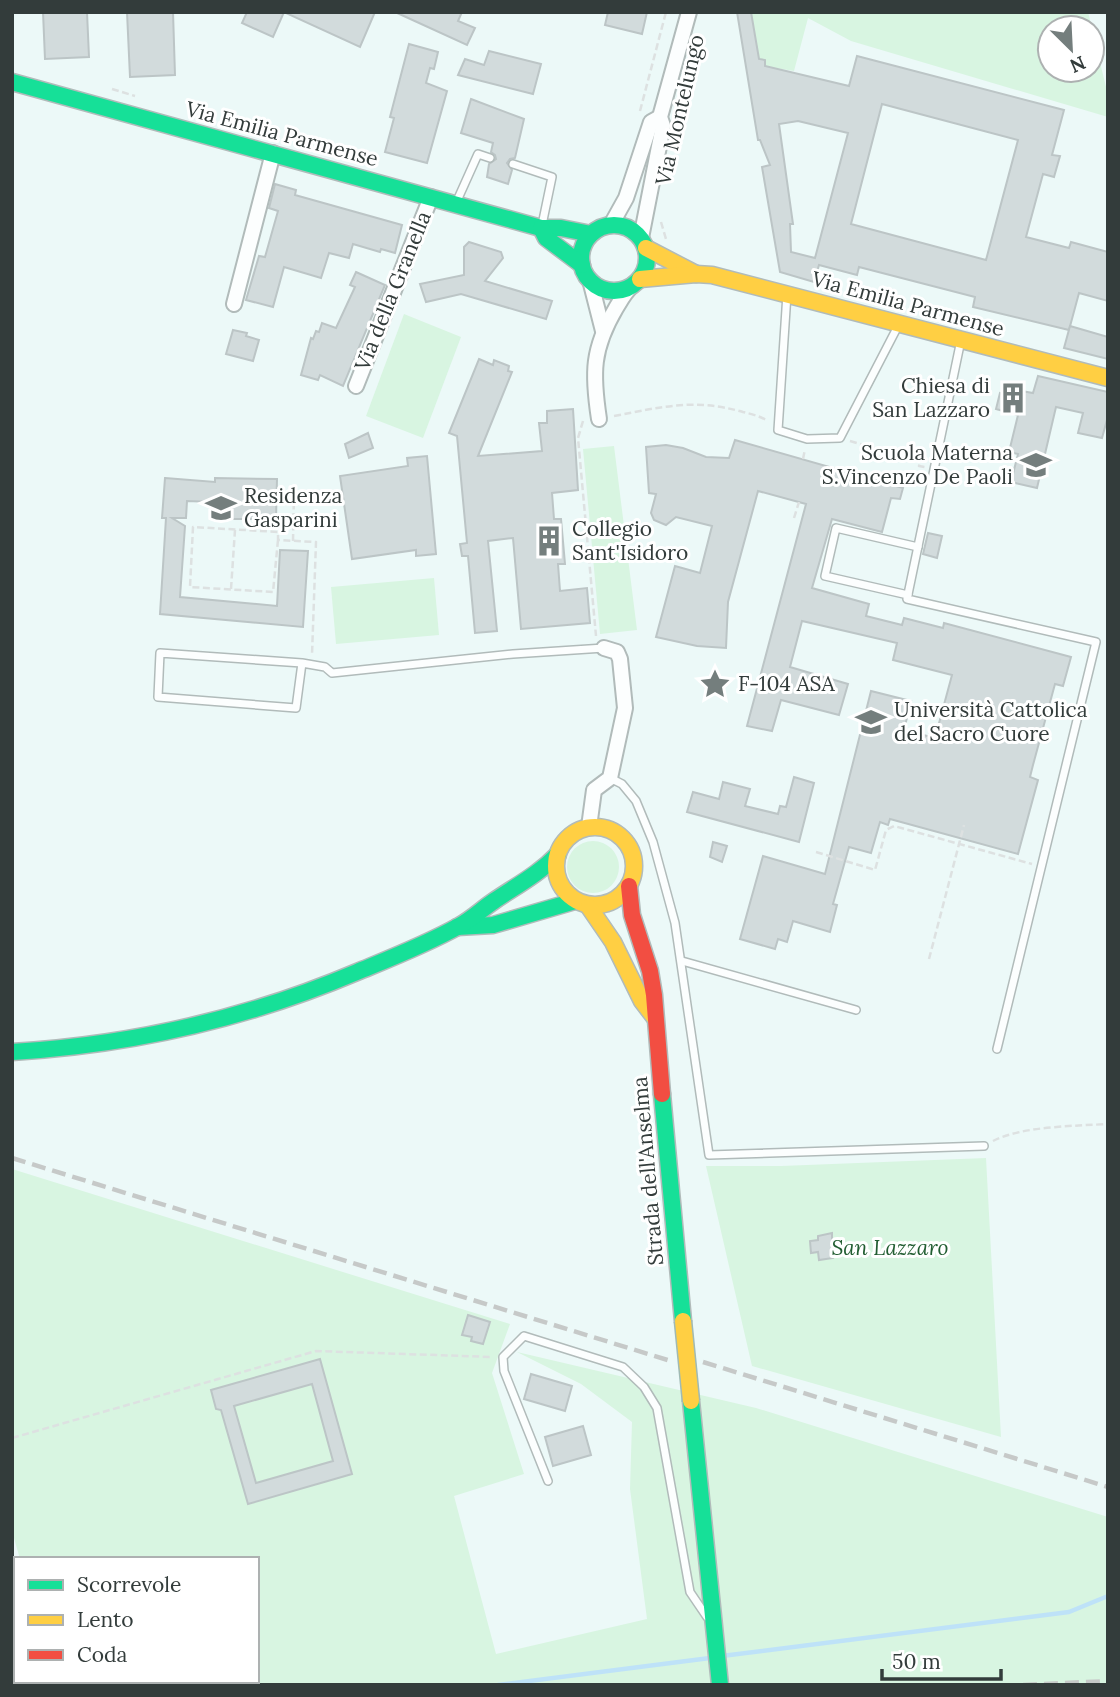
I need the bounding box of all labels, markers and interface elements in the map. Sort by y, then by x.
north arrow [1036,14,1106,84]
street label: Via Montelungo [649,32,710,189]
text: N [1066,51,1090,79]
street label: Via Emilia Parmense [182,95,381,172]
street label: Via della Granella [348,207,437,375]
street label: Via Emilia Parmense [808,265,1007,342]
place label: Chiesa di San Lazzaro [872,372,990,423]
building icon: Chiesa di San Lazzaro [996,381,1030,415]
place label: Scuola Materna S.Vincenzo De Paoli [822,439,1013,490]
school or university icon: Scuola Materna S.Vincenzo De Paoli [1019,448,1053,482]
place label: Residenza Gasparini [244,482,342,533]
school or university icon: Residenza Gasparini [204,491,238,525]
place label: Collegio Sant'Isidoro [572,515,688,566]
building icon: Collegio Sant'Isidoro [532,524,566,558]
place icon: F-104 ASA [698,667,732,701]
place label: F-104 ASA [738,670,835,697]
place label: Università Cattolica del Sacro Cuore [894,696,1088,747]
school or university icon: Università Cattolica del Sacro Cuore [854,705,888,739]
street label: Strada dell'Anselma [626,1075,669,1267]
park label: San Lazzaro [831,1234,949,1261]
legend [14,1557,259,1683]
text: Scorrevole [77,1571,181,1598]
text: Lento [77,1606,134,1633]
scale bar [882,1638,1001,1682]
text: Coda [77,1641,128,1668]
text: 50 m [892,1648,941,1675]

